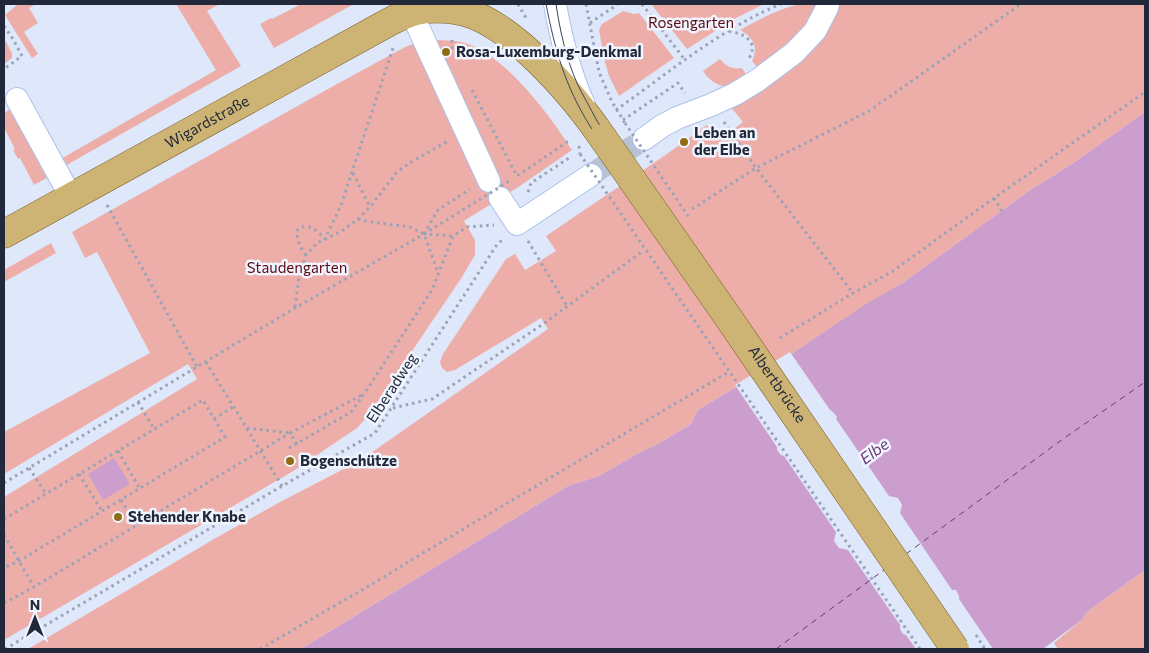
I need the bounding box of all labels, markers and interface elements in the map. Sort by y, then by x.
park label: Rosengarten [648,13,734,31]
place label: Rosa-Luxemburg-Denkmal [456,42,642,60]
marker: Rosa-Luxemburg-Denkmal [440,46,452,58]
street label: Wigardstraße [162,91,252,152]
place label: Leben an der Elbe [694,123,756,158]
marker: Leben an der Elbe [678,136,690,148]
park label: Staudengarten [247,258,347,276]
street label: Albertbrücke [745,342,811,426]
street label: Elberadweg [362,349,420,426]
water label: Elbe [855,433,892,468]
place label: Bogenschütze [300,451,397,469]
marker: Bogenschütze [284,455,296,467]
place label: Stehender Knabe [128,507,246,525]
marker: Stehender Knabe [112,511,124,523]
north arrow [10,593,60,643]
text: N [30,596,40,613]

